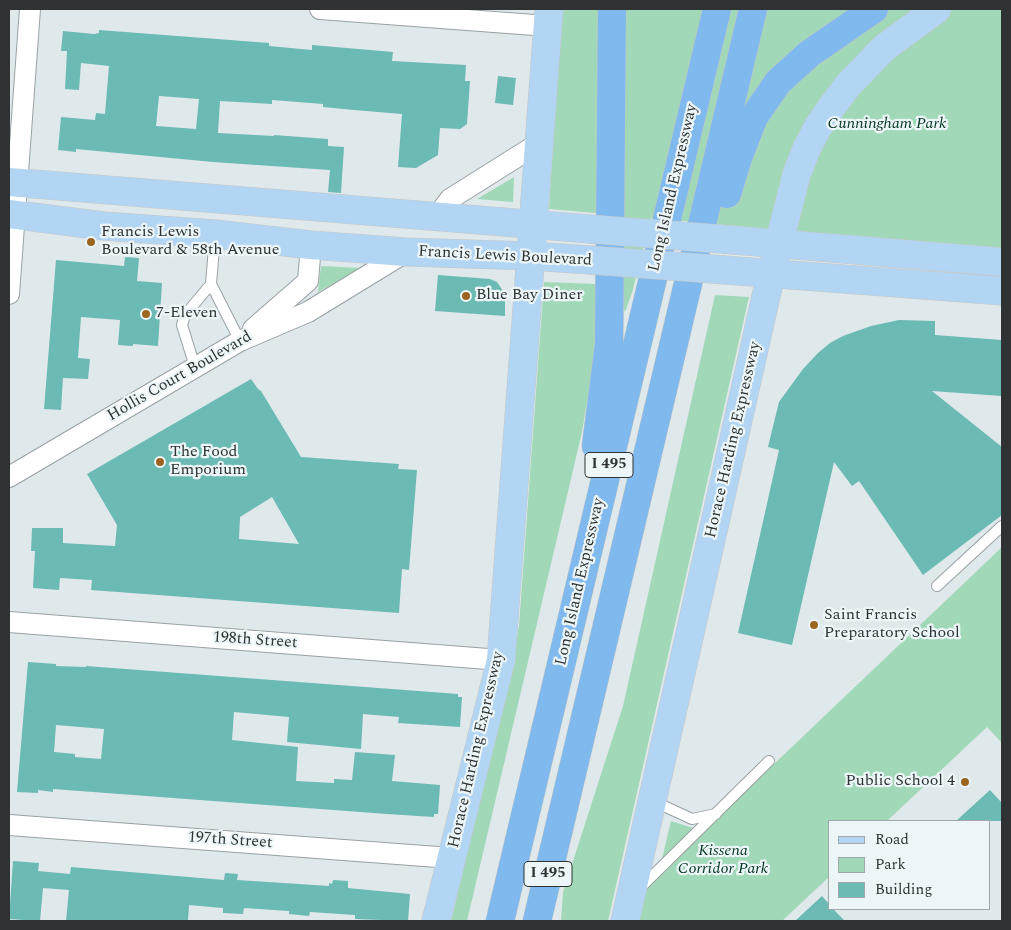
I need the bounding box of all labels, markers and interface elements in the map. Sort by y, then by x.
street label: Long Island Expressway [645,102,703,274]
park label: Cunningham Park [828,115,946,135]
place label: Francis Lewis Boulevard & 58th Avenue [101,223,279,261]
marker: Francis Lewis Boulevard & 58th Avenue [85,236,97,248]
street label: Francis Lewis Boulevard [418,243,592,271]
place label: Blue Bay Diner [476,286,583,306]
marker: Blue Bay Diner [460,290,472,302]
place label: 7-Eleven [156,304,218,324]
marker: 7-Eleven [140,308,152,320]
street label: Hollis Court Boulevard [104,328,256,426]
street label: Horace Harding Expressway [702,340,766,540]
place label: The Food Emporium [170,443,246,481]
road number: I 495 [585,452,633,478]
marker: The Food Emporium [154,456,166,468]
street label: Long Island Expressway [552,496,610,668]
place label: Saint Francis Preparatory School [824,606,960,644]
marker: Saint Francis Preparatory School [808,619,820,631]
street label: 198th Street [212,628,298,654]
street label: Horace Harding Expressway [445,650,509,850]
place label: Public School 4 [846,772,955,792]
marker: Public School 4 [959,776,971,788]
legend [828,820,991,910]
street label: 197th Street [187,828,273,854]
text: Road [875,828,909,851]
park label: Kissena Corridor Park [678,842,768,880]
text: Park [875,853,906,876]
road number: I 495 [524,862,572,886]
text: Building [875,878,932,901]

